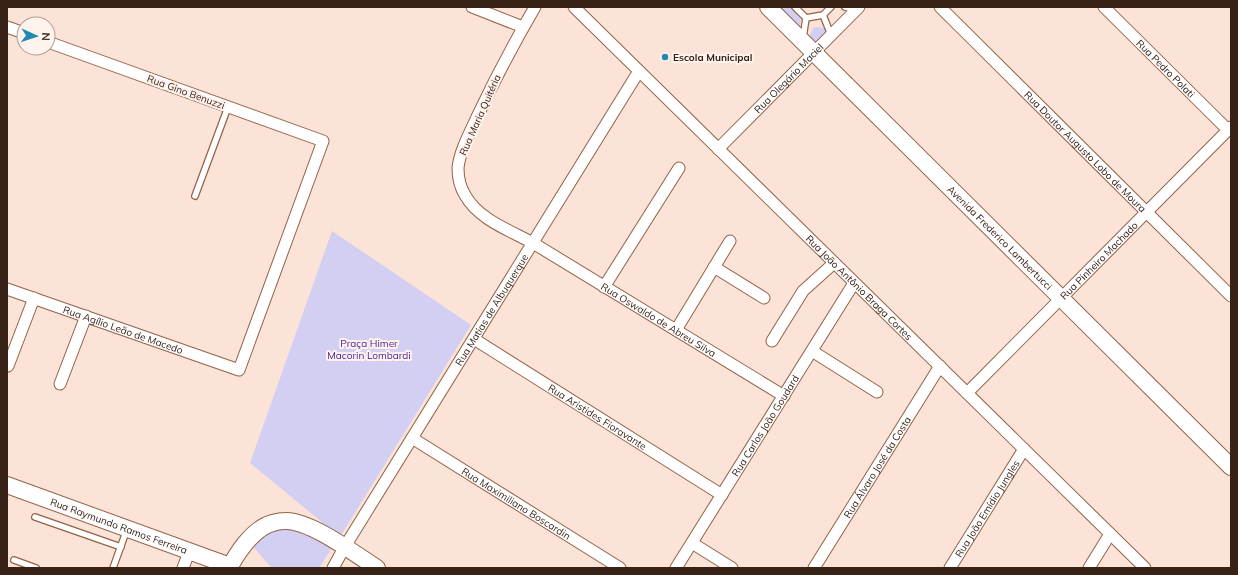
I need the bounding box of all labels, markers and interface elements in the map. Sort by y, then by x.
north arrow [16,16,56,56]
text: N [39,32,53,41]
street label: Rua Pedro Polati [1134,36,1198,100]
street label: Rua Olegário Maciel [751,40,826,116]
place label: Escola Municipal [673,51,752,64]
marker: Escola Municipal [660,52,670,62]
street label: Rua Gino Benuzzi [145,72,227,112]
street label: Rua Maria Quitéria [456,72,504,158]
street label: Rua Doutor Augusto Lobo de Moura [1022,88,1149,215]
street label: Avenida Frederico Lambertucci [945,182,1055,292]
street label: Rua Pinheiro Machado [1057,218,1140,302]
street label: Rua João Antônio Braga Cortes [803,232,916,343]
street label: Rua Matias de Albuquerque [452,251,531,368]
street label: Rua Oswaldo de Abreu Silva [599,280,719,360]
street label: Rua Agílio Leão de Macedo [61,303,185,357]
park label: Praça Himer Macorin Lombardi [327,337,411,362]
street label: Rua Carlos João Goudard [728,372,802,479]
street label: Rua Aristides Fioravante [546,381,649,453]
street label: Rua Álvaro José da Costa [840,414,914,520]
street label: Rua João Emídio Jungles [952,457,1022,560]
street label: Rua Maximiliano Boscardin [459,464,573,542]
street label: Rua Raymundo Ramos Ferreira [49,495,189,556]

